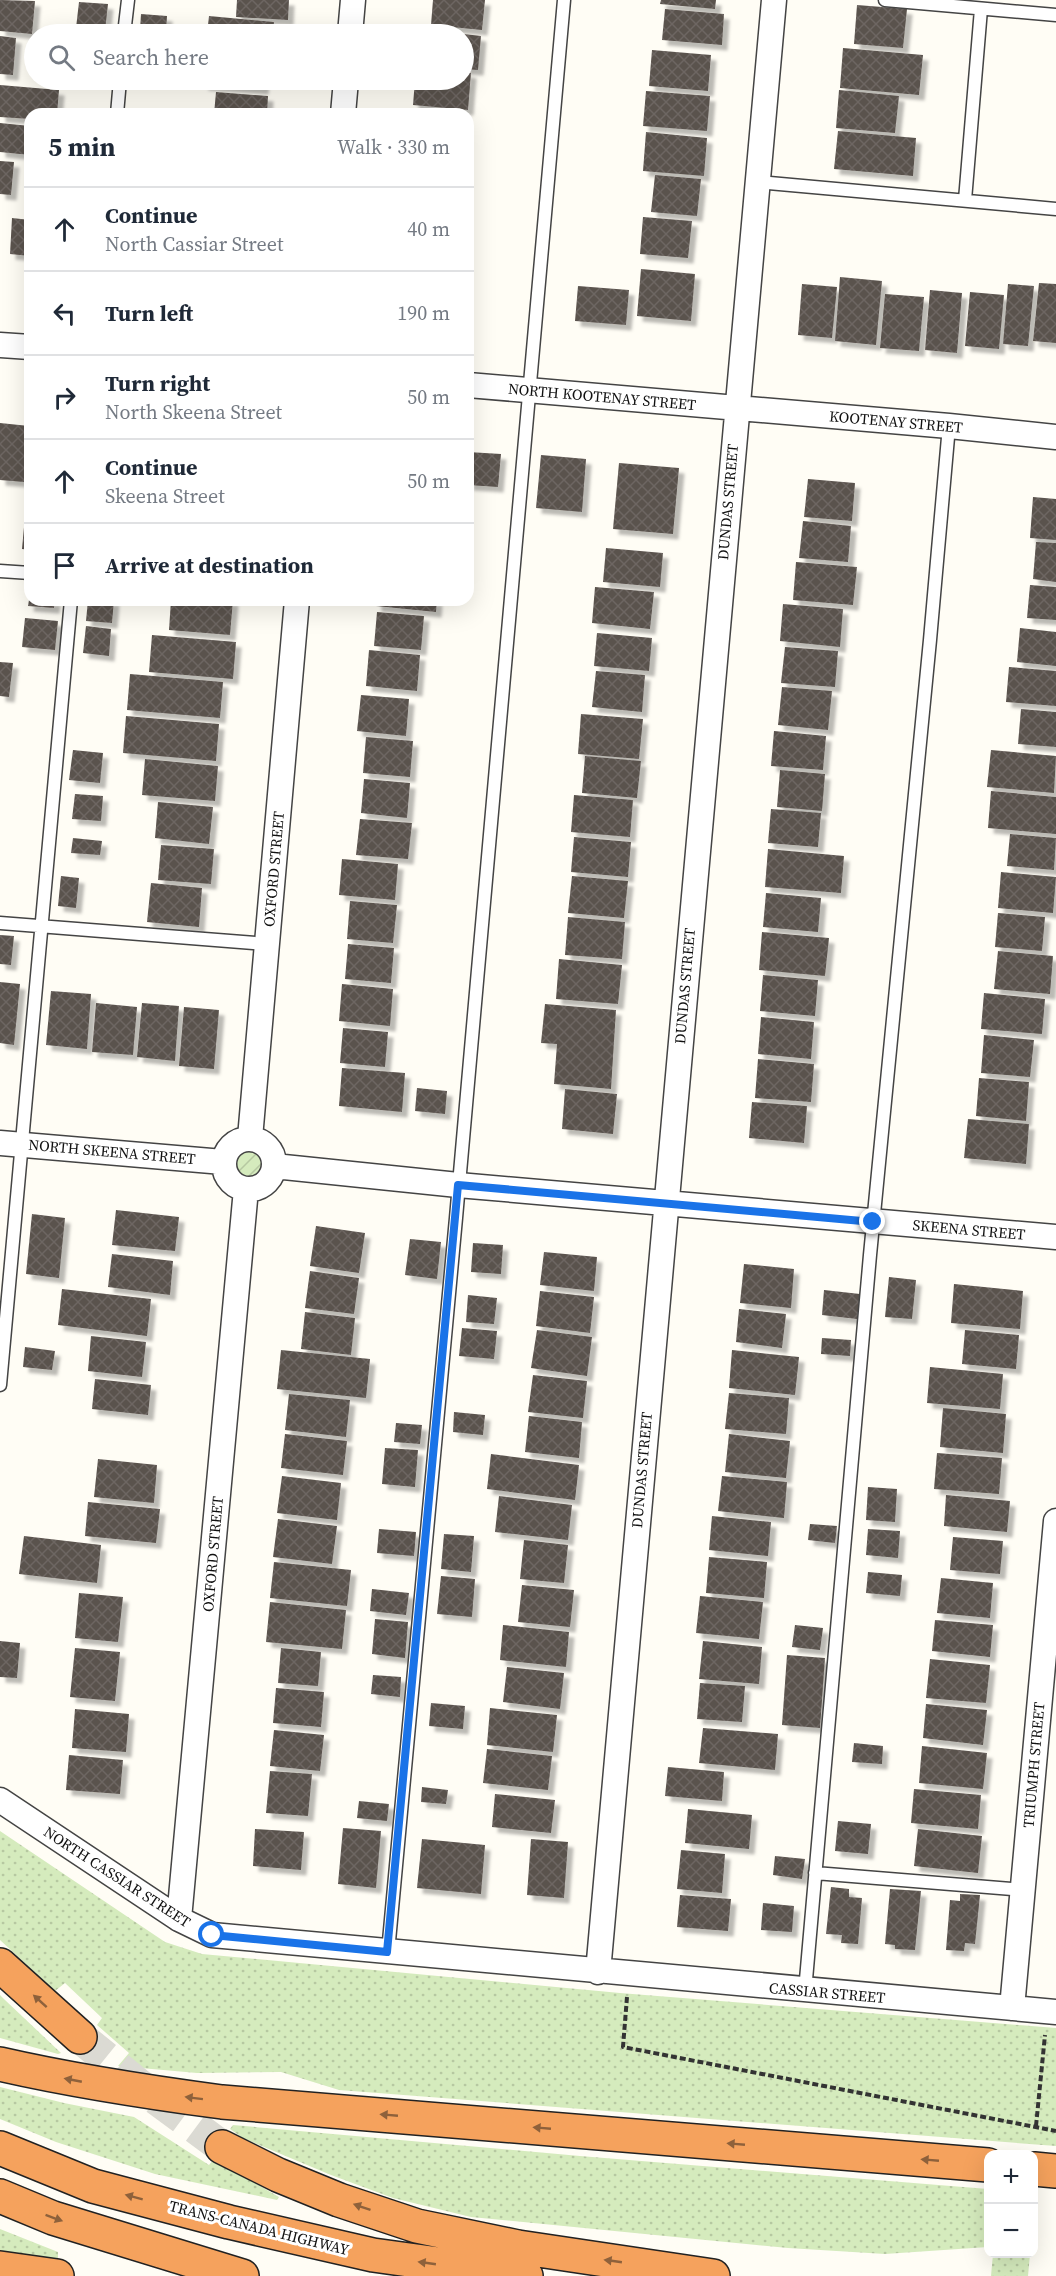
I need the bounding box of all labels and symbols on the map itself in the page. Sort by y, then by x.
street label: NORTH KOOTENAY STREET [507,378,697,415]
street label: KOOTENAY STREET [828,405,964,438]
street label: DUNDAS STREET [712,443,743,561]
street label: OXFORD STREET [258,810,289,928]
street label: DUNDAS STREET [669,927,700,1045]
street label: NORTH SKEENA STREET [28,1134,196,1169]
route end [859,1208,885,1234]
street label: SKEENA STREET [912,1214,1026,1245]
street label: DUNDAS STREET [626,1411,657,1529]
street label: OXFORD STREET [197,1495,228,1613]
street label: TRIUMPH STREET [1018,1701,1049,1829]
street label: NORTH CASSIAR STREET [40,1821,195,1932]
route start [198,1921,224,1947]
street label: CASSIAR STREET [768,1977,886,2008]
one-way arrow [33,1995,48,2008]
one-way arrow [64,2075,83,2084]
one-way arrow [185,2093,204,2103]
one-way arrow [379,2110,398,2120]
one-way arrow [532,2123,551,2133]
one-way arrow [726,2139,745,2149]
one-way arrow [921,2155,940,2165]
one-way arrow [125,2192,143,2201]
street label: TRANS-CANADA HIGHWAY [167,2195,352,2260]
one-way arrow [353,2202,371,2212]
one-way arrow [45,2213,63,2223]
one-way arrow [604,2257,623,2266]
one-way arrow [417,2258,436,2267]

